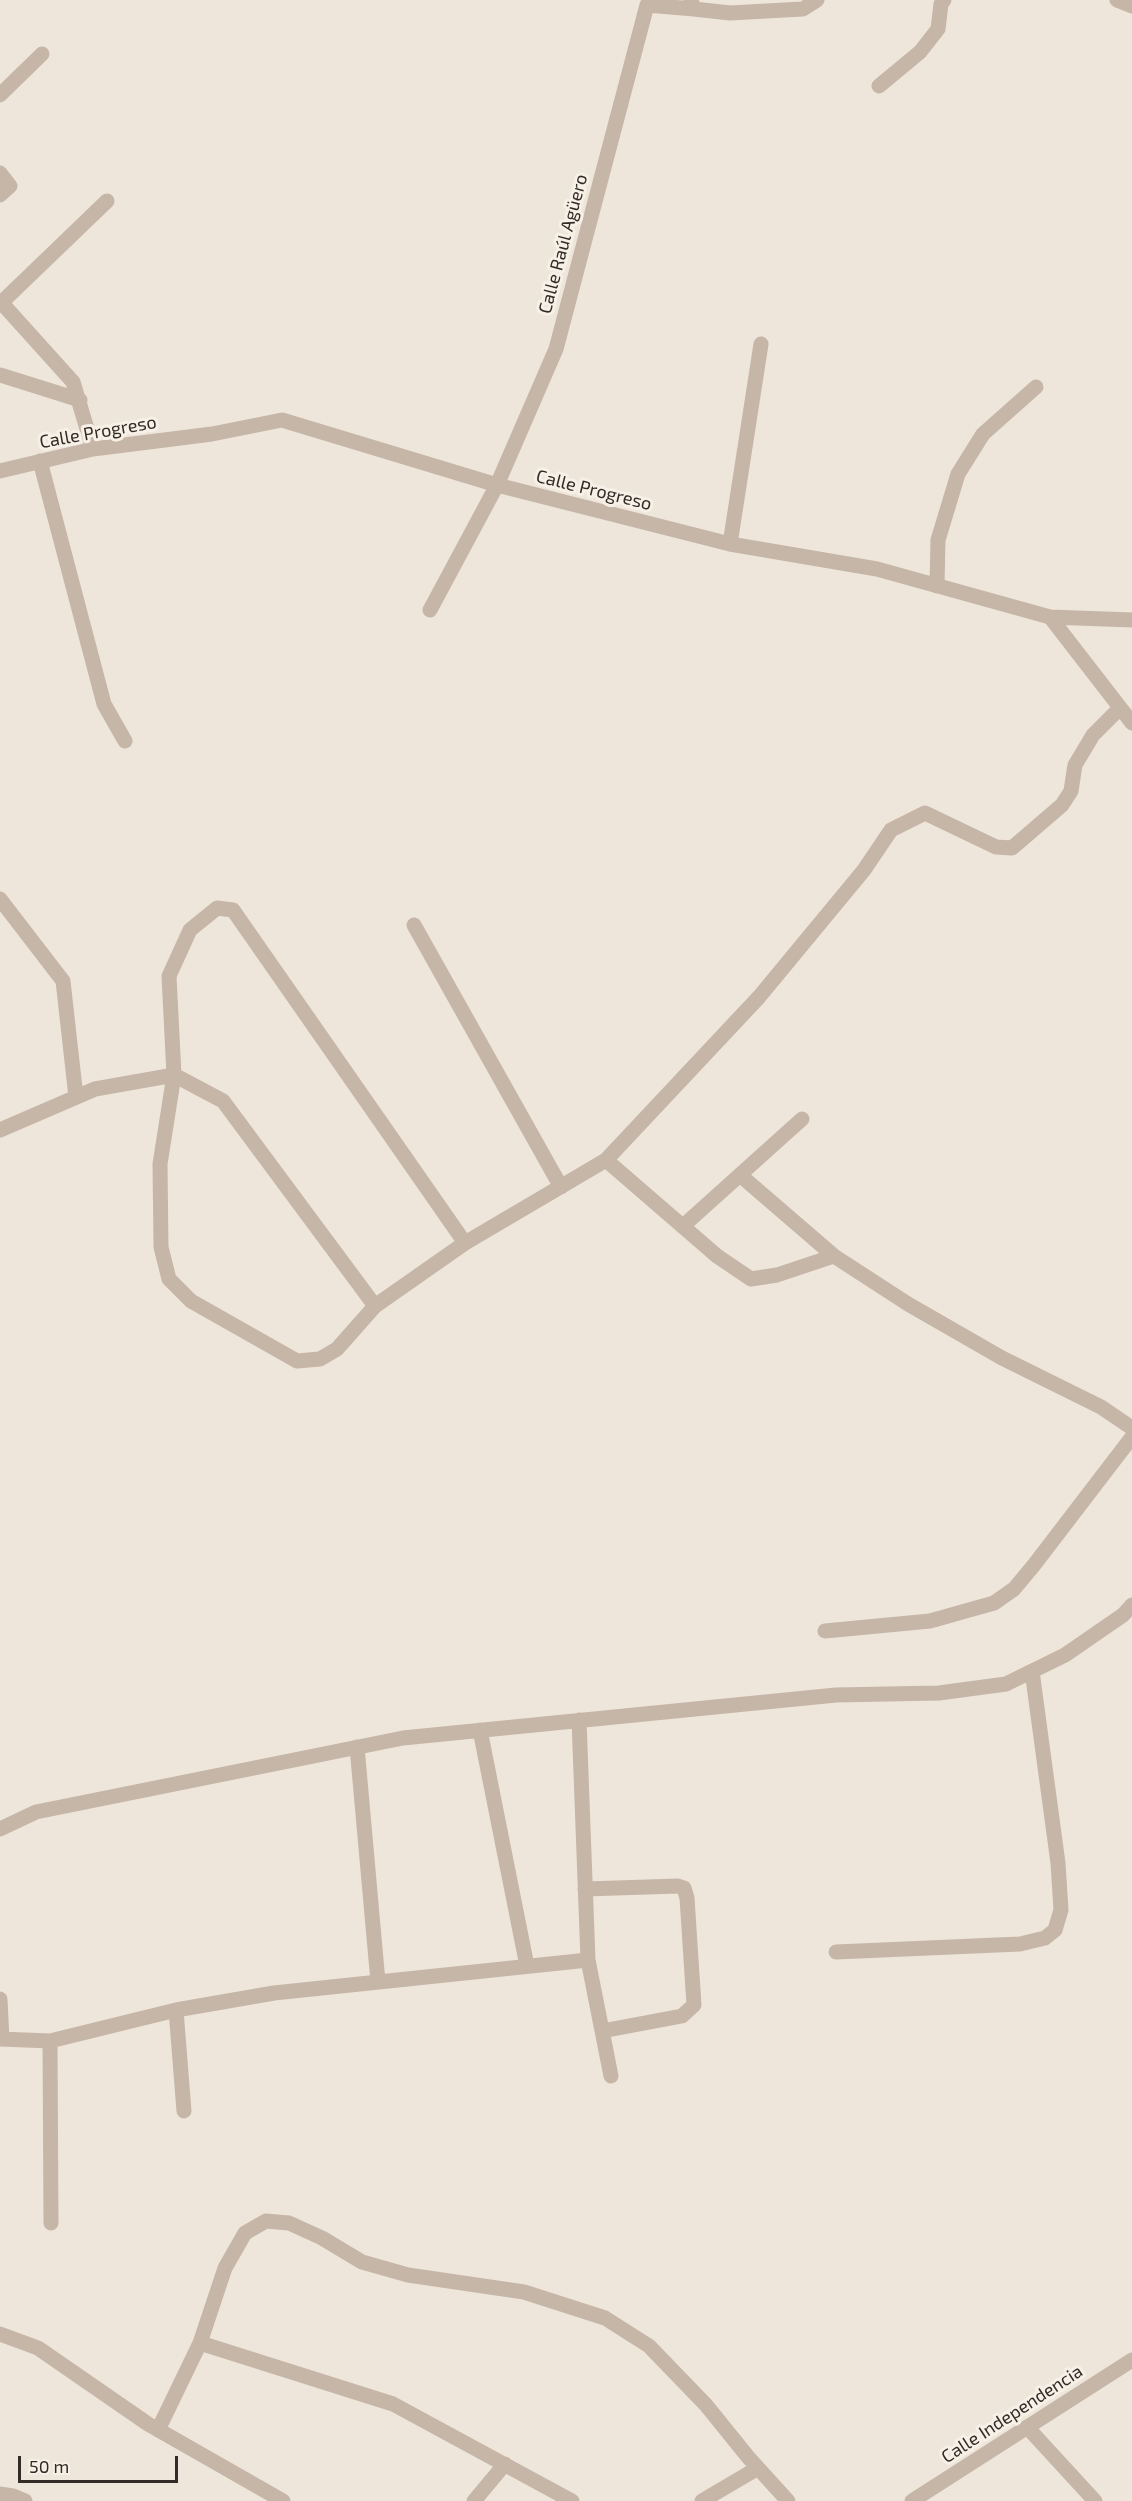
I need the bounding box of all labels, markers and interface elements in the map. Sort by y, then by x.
street label: Calle Raúl Agüero [534,172,592,316]
street label: Calle Progreso [38,411,158,453]
street label: Calle Progreso [534,465,654,515]
street label: Calle Independencia [937,2360,1087,2468]
scale bar [21,2444,182,2482]
text: 50 m [29,2455,69,2477]

